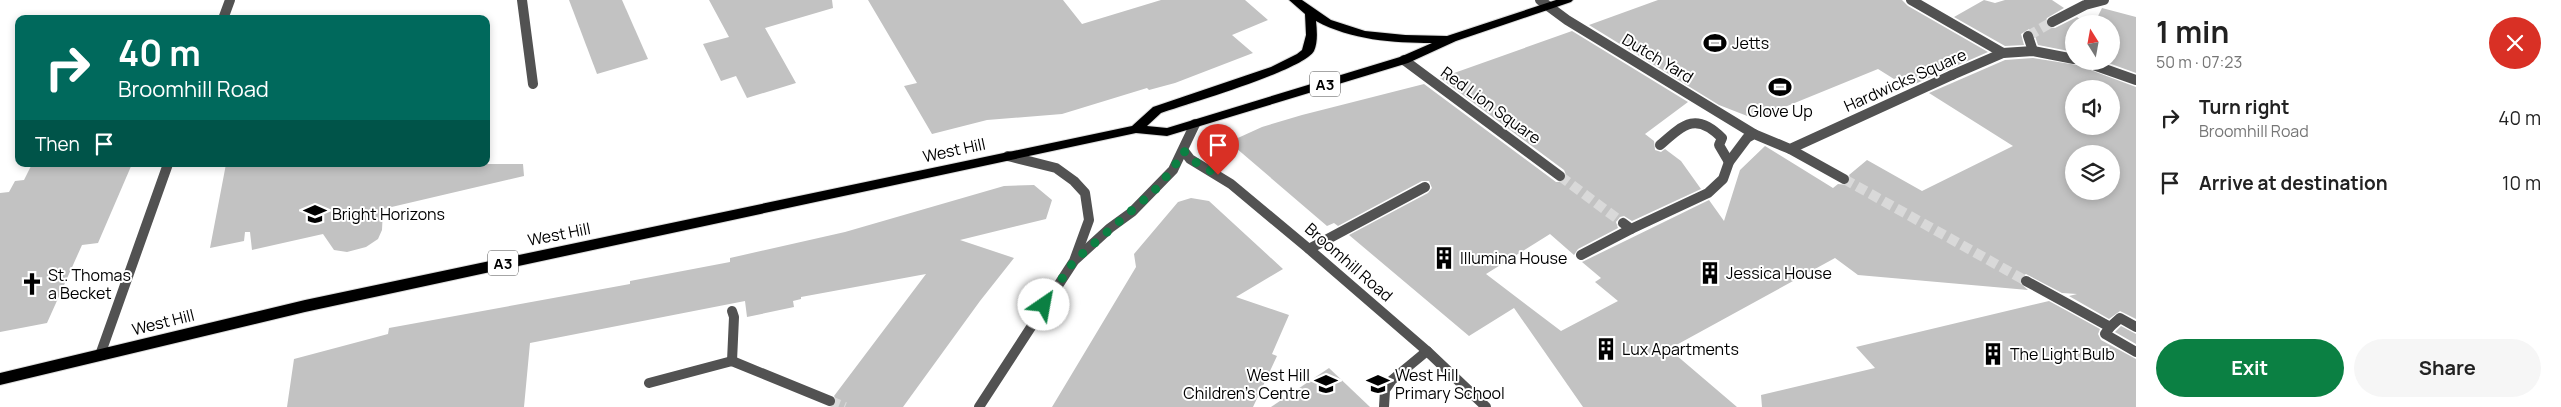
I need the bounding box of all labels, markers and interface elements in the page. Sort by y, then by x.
text: 1 min [2156,11,2229,52]
north arrow [2065,15,2120,70]
map controls [2065,15,2120,200]
button: close [2489,17,2541,69]
street label: Dutch Yard [1618,28,1698,88]
text: 40 m [118,29,201,77]
sports icon: Jetts [1702,30,1728,56]
place label: Jetts [1732,32,1769,54]
icon: right [35,35,100,100]
street label: Hardwicks Square [1840,43,1970,117]
text: 50 m · 07:23 [2156,51,2242,73]
street label: Red Lion Square [1436,61,1546,149]
road number: A3 [1310,72,1340,96]
text: Broomhill Road [118,74,269,104]
sports icon: Glove Up [1767,74,1793,100]
button: sound [2065,80,2120,135]
text: Turn right [2199,94,2289,120]
place label: Glove Up [1747,100,1813,122]
icon: right [2156,104,2184,132]
text: 40 m [2498,105,2541,131]
text: Broomhill Road [2199,120,2309,142]
pin [1197,124,1239,175]
icon: arrive [90,130,118,158]
text: Then [35,131,80,157]
icon: arrive [1204,131,1232,159]
street label: West Hill [921,133,987,167]
button: layers [2065,145,2120,200]
icon: arrive [2156,169,2184,197]
text: Arrive at destination [2199,170,2388,196]
text: 10 m [2502,170,2541,196]
school or university icon: Bright Horizons [302,201,328,227]
place label: Bright Horizons [332,203,445,225]
street label: West Hill [526,217,592,251]
street label: Broomhill Road [1300,218,1398,306]
building icon: Illumina House [1431,245,1457,271]
place label: Illumina House [1460,247,1567,269]
road number: A3 [488,250,518,276]
building icon: Jessica House [1697,260,1723,286]
place label: Jessica House [1726,262,1832,284]
place label: St. Thomas a Becket [48,264,131,304]
church icon: St. Thomas a Becket [19,271,45,297]
position arrow [1017,278,1069,330]
street label: West Hill [130,304,196,340]
building icon: Lux Apartments [1593,336,1619,362]
place label: Lux Apartments [1622,338,1739,360]
button: Exit [2156,339,2344,397]
button: Share [2354,339,2541,397]
building icon: The Light Bulb [1980,341,2006,367]
place label: The Light Bulb [2010,343,2115,365]
place label: West Hill Children's Centre [1183,364,1310,404]
place label: West Hill Primary School [1395,364,1505,404]
school or university icon: West Hill Children's Centre [1313,371,1339,397]
school or university icon: West Hill Primary School [1365,371,1391,397]

